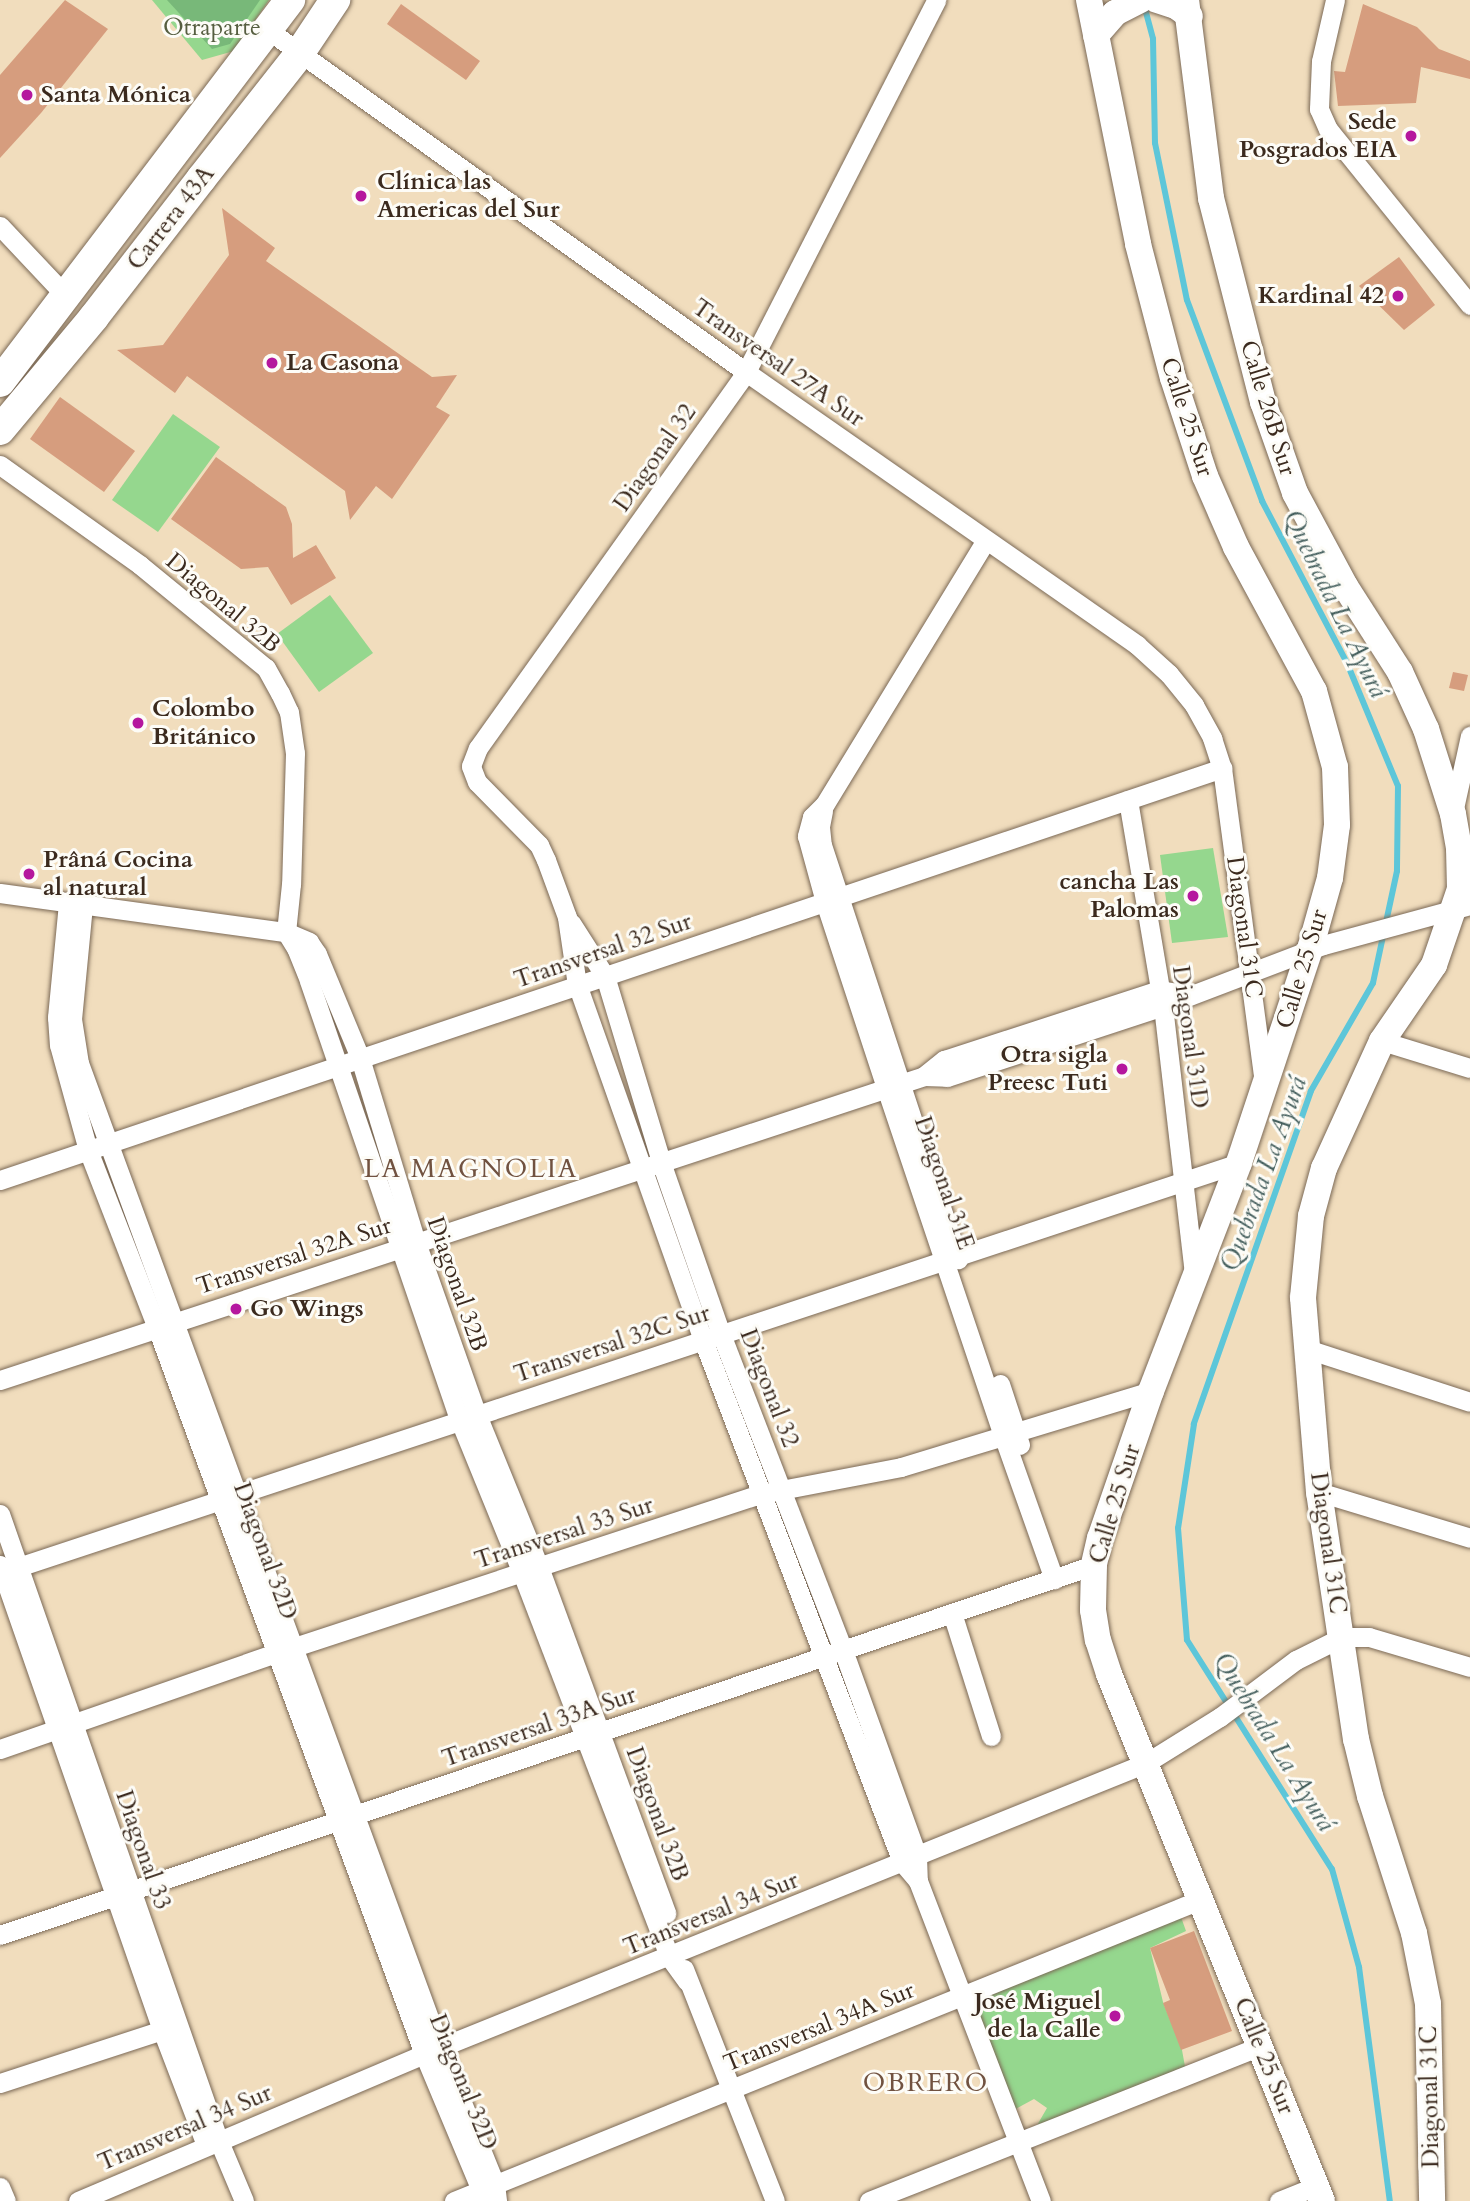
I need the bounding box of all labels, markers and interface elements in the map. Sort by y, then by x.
park label: Otraparte [163,14,261,42]
place label: Santa Mónica [41,81,191,109]
marker: Santa Mónica [19,87,35,103]
place label: Sede Posgrados EIA [1239,108,1397,164]
marker: Sede Posgrados EIA [1403,128,1419,144]
street label: Carrera 43A [121,160,221,276]
place label: Clínica las Americas del Sur [377,168,560,224]
marker: Clínica las Americas del Sur [351,186,371,206]
place label: Kardinal 42 [1258,282,1384,310]
marker: Kardinal 42 [1390,288,1406,304]
street label: Transversal 27A Sur [687,293,869,433]
street label: Calle 26B Sur [1234,337,1302,479]
place label: La Casona [286,349,399,377]
street label: Calle 25 Sur [1154,354,1220,480]
marker: La Casona [264,355,280,371]
street label: Diagonal 32 [608,399,702,517]
water label: Quebrada La Ayurá [1276,505,1394,703]
street label: Diagonal 32B [160,547,286,659]
place label: Colombo Británico [152,695,256,751]
marker: Colombo Británico [130,715,146,731]
place label: Prâná Cocina al natural [43,846,193,902]
street label: Diagonal 31C [1220,854,1268,1000]
marker: Prâná Cocina al natural [21,866,37,882]
place label: cancha Las Palomas [1059,868,1179,924]
marker: cancha Las Palomas [1185,888,1201,904]
street label: Calle 25 Sur [1270,906,1334,1032]
street label: Transversal 32 Sur [510,907,696,995]
street label: Diagonal 31D [1166,964,1214,1110]
place label: Otra sigla Preesc Tuti [988,1041,1108,1097]
marker: Otra sigla Preesc Tuti [1114,1061,1130,1077]
water label: Quebrada La Ayurá [1214,1073,1314,1275]
street label: Diagonal 31E [908,1113,980,1253]
district label: LA MAGNOLIA [365,1153,577,1185]
street label: Transversal 32A Sur [193,1211,395,1301]
street label: Diagonal 32B [421,1213,493,1355]
place label: Go Wings [250,1295,364,1323]
street label: Transversal 32C Sur [510,1299,714,1389]
marker: Go Wings [228,1301,244,1317]
street label: Diagonal 32 [733,1325,805,1451]
street label: Calle 25 Sur [1083,1441,1147,1567]
street label: Diagonal 31C [1304,1470,1352,1616]
street label: Diagonal 32D [227,1479,303,1623]
street label: Transversal 33 Sur [471,1491,657,1575]
water label: Quebrada La Ayurá [1207,1647,1341,1837]
street label: Transversal 33A Sur [438,1680,640,1774]
street label: Diagonal 32B [619,1743,695,1885]
street label: Diagonal 33 [109,1787,177,1913]
street label: Transversal 34 Sur [619,1866,803,1962]
street label: Transversal 34A Sur [719,1976,919,2078]
place label: José Miguel de la Calle [974,1988,1101,2044]
street label: Calle 25 Sur [1228,1993,1300,2119]
marker: José Miguel de la Calle [1107,2008,1123,2024]
street label: Diagonal 32D [423,2010,503,2154]
street label: Diagonal 31C [1414,2025,1446,2169]
district label: OBRERO [863,2067,989,2099]
street label: Transversal 34 Sur [94,2078,276,2178]

